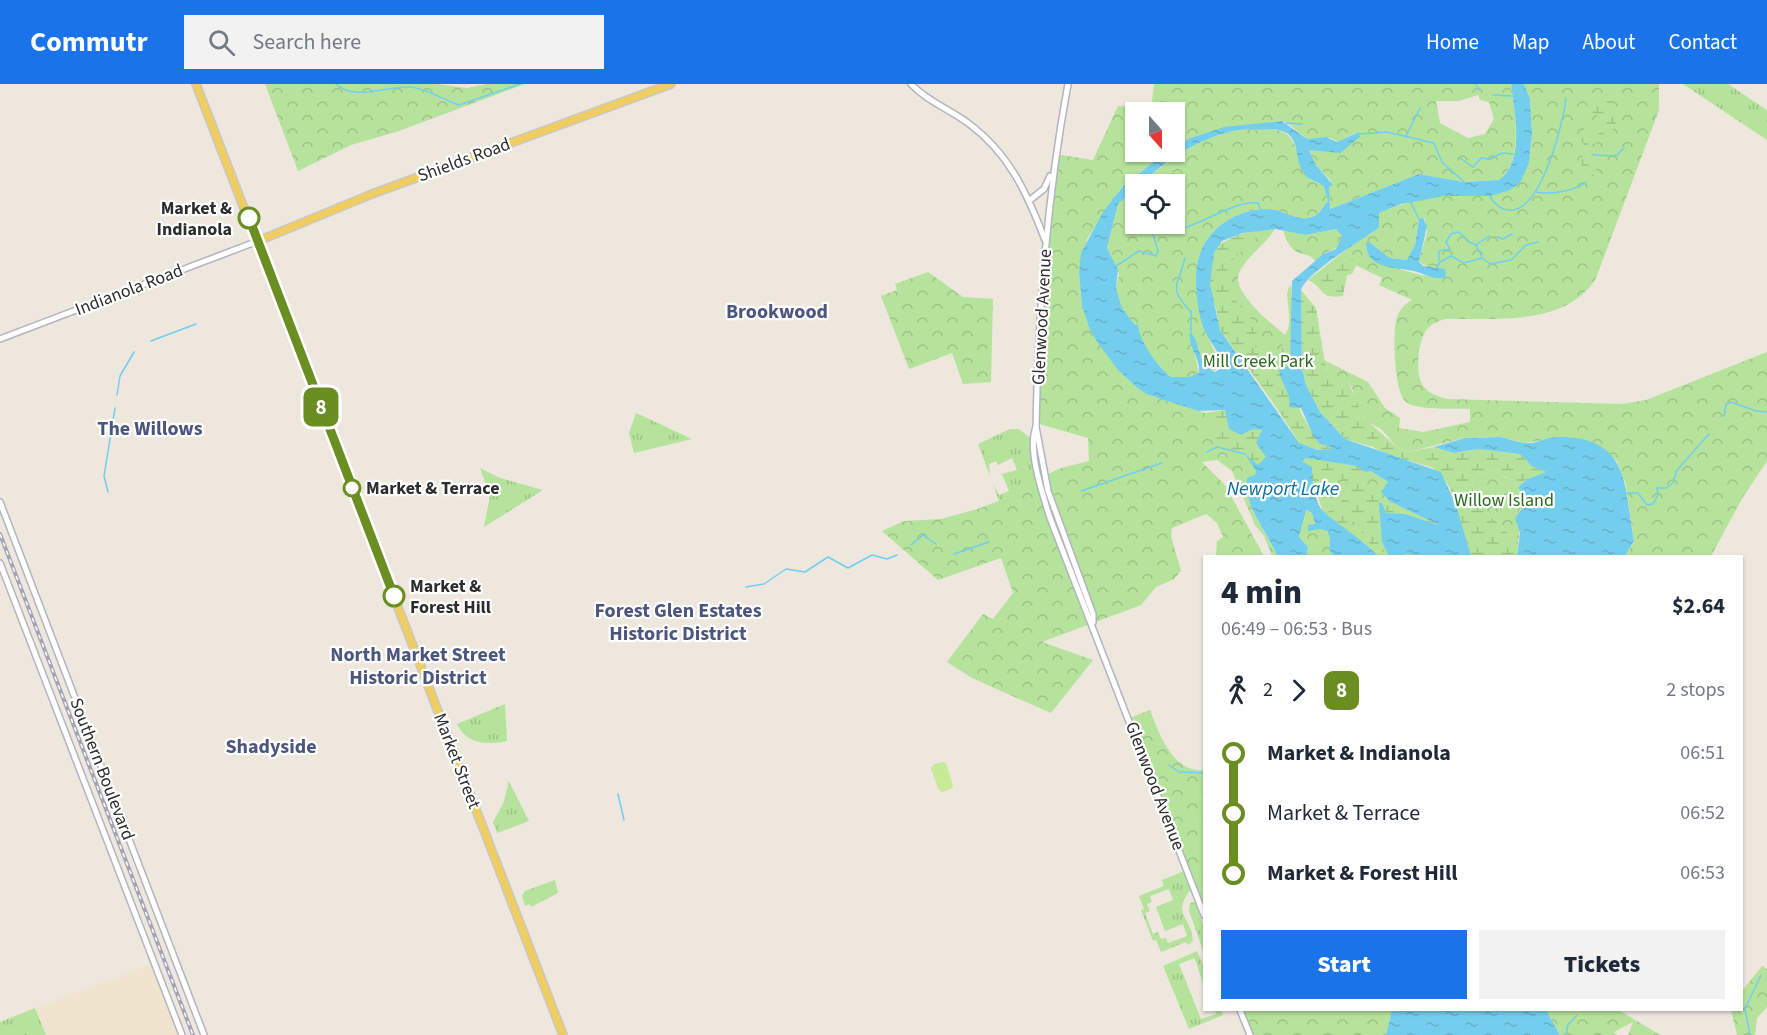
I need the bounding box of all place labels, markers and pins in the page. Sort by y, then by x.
place label: Market & Indianola [157,196,232,242]
marker: Market & Indianola [238,207,260,229]
place label: Market & Terrace [366,476,500,501]
marker: Market & Terrace [343,479,361,497]
place label: Market & Forest Hill [410,574,491,620]
marker: Market & Forest Hill [383,585,405,607]

